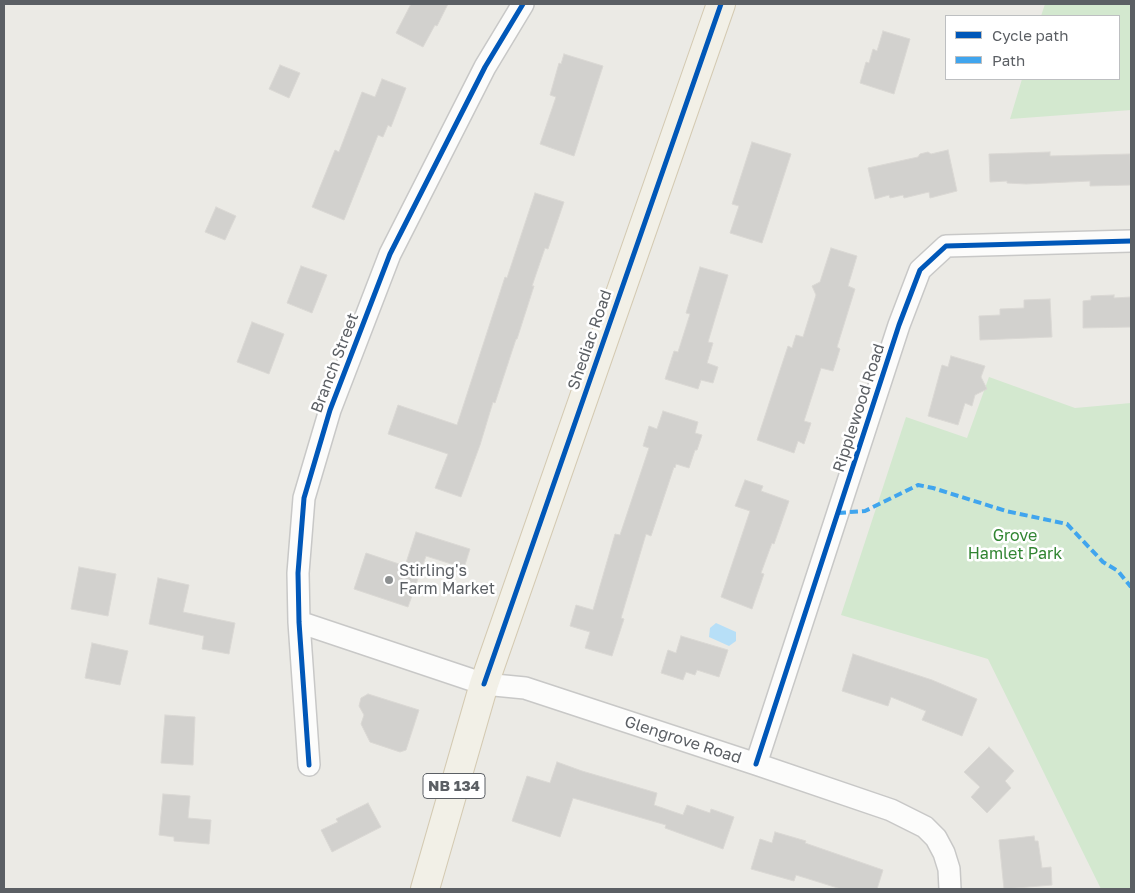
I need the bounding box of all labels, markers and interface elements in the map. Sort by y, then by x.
legend [945,15,1120,80]
text: Cycle path [992,26,1068,44]
text: Path [992,51,1025,69]
street label: Shediac Road [564,287,616,393]
street label: Branch Street [307,310,363,416]
street label: Ripplewood Road [829,341,889,475]
park label: Grove Hamlet Park [968,526,1062,564]
place label: Stirling's Farm Market [399,561,495,599]
marker: Stirling's Farm Market [383,574,395,586]
street label: Glengrove Road [622,712,744,768]
road number: NB 134 [423,774,485,798]

